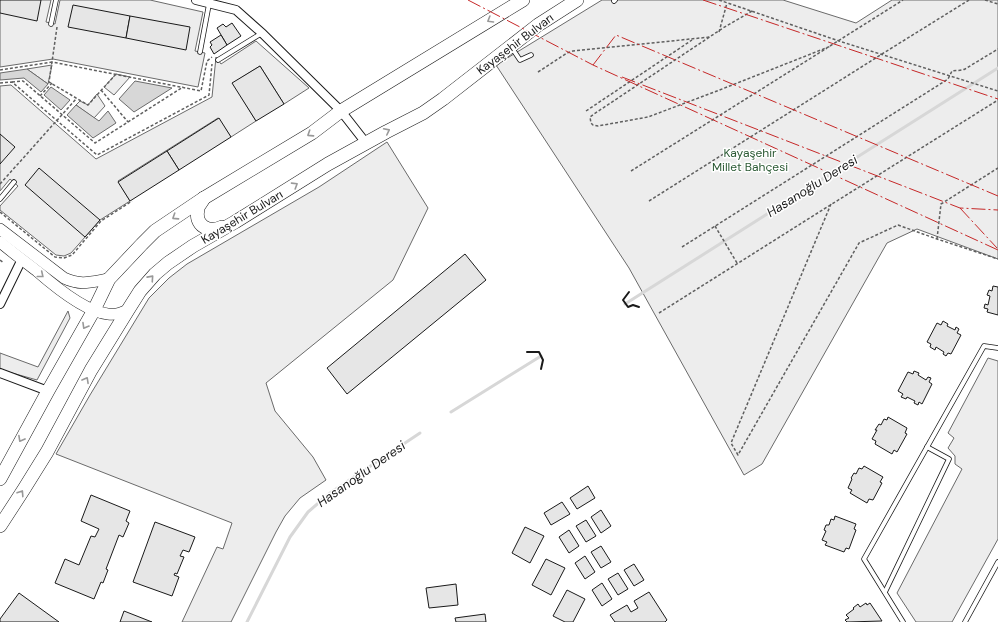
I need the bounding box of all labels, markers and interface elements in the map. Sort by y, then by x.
street label: Kayaşehir Bulvarı [473,10,557,78]
one-way arrow [487,16,494,23]
one-way arrow [383,128,390,136]
one-way arrow [307,129,314,137]
park label: Kayaşehir Millet Bahçesi [712,145,788,175]
water label: Hasanoğlu Deresi [763,151,861,221]
one-way arrow [291,182,298,189]
street label: Kayaşehir Bulvarı [198,186,286,248]
one-way arrow [172,212,179,220]
one-way arrow [37,270,44,277]
one-way arrow [147,275,154,283]
one-way arrow [83,322,90,329]
one-way arrow [81,377,88,385]
one-way arrow [19,435,26,442]
water label: Hasanoğlu Deresi [313,437,409,511]
one-way arrow [17,490,24,497]

